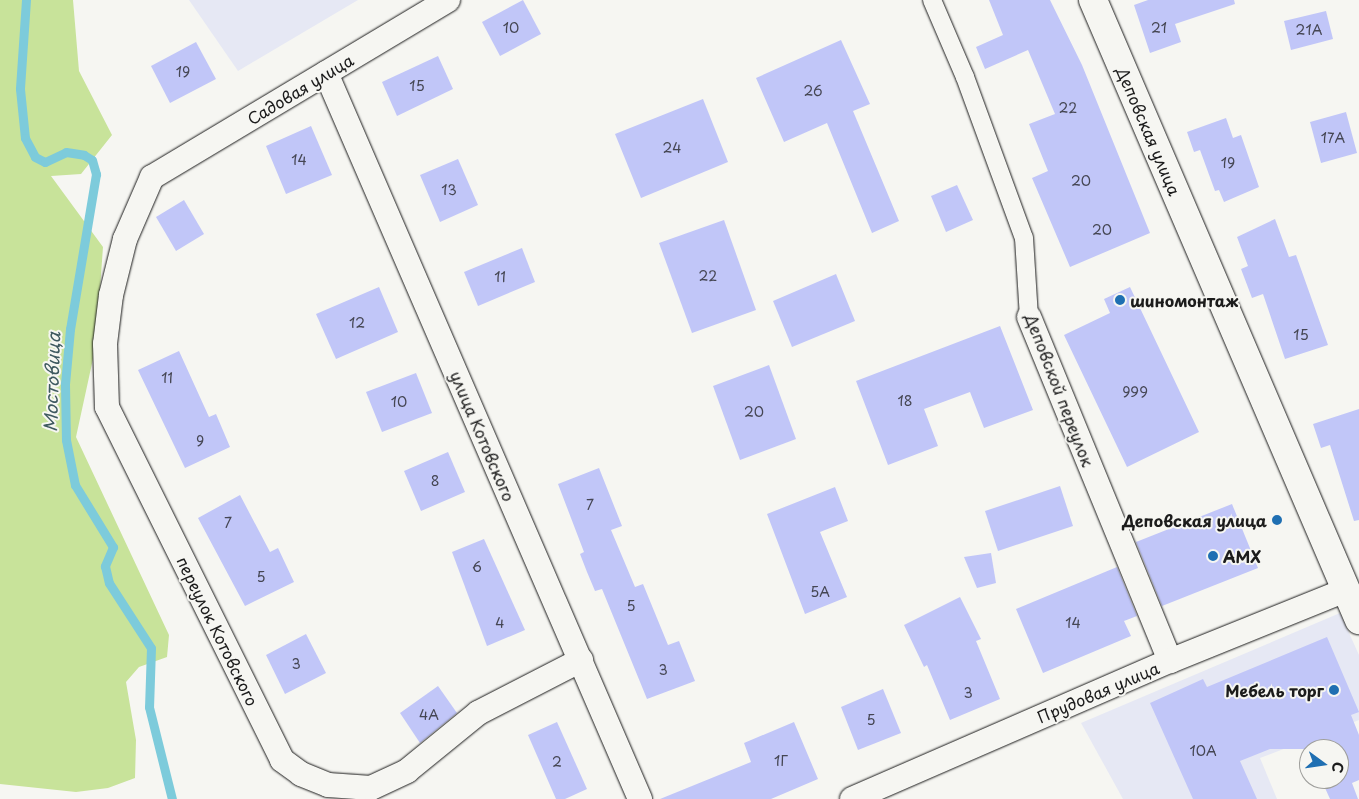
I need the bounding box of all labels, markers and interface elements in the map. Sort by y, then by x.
house number: 10 [503,20,519,36]
house number: 21 [1151,20,1167,36]
house number: 21А [1296,22,1322,38]
street label: Садовая улица [243,50,357,128]
house number: 19 [176,64,190,80]
street label: Деповская улица [1113,64,1185,198]
house number: 15 [409,78,425,94]
house number: 26 [803,83,823,99]
house number: 22 [1059,100,1077,116]
house number: 17А [1321,130,1345,146]
house number: 24 [663,140,681,156]
house number: 14 [291,152,307,168]
house number: 19 [1221,155,1235,171]
house number: 20 [1071,173,1091,189]
house number: 13 [441,182,457,198]
house number: 20 [1092,222,1112,238]
house number: 22 [699,268,717,284]
house number: 11 [494,269,506,285]
place label: шиномонтаж [1130,290,1238,310]
marker: шиномонтаж [1114,294,1126,306]
street label: Деповской переулок [1022,311,1098,469]
house number: 12 [349,315,365,331]
house number: 15 [1293,327,1309,343]
water label: Мостовица [39,332,65,432]
street label: улица Котовского [447,367,519,505]
house number: 11 [161,370,173,386]
house number: 999 [1122,384,1148,400]
house number: 18 [897,393,913,409]
house number: 10 [391,394,407,410]
house number: 20 [744,404,764,420]
house number: 9 [196,433,204,449]
house number: 8 [431,473,439,489]
house number: 7 [586,497,594,513]
place label: Деповская улица [1122,510,1267,530]
marker: Деповская улица [1271,514,1283,526]
house number: 7 [224,515,232,531]
place label: AMX [1223,546,1261,566]
marker: AMX [1207,550,1219,562]
street label: переулок Котовского [173,553,263,709]
house number: 6 [472,559,482,575]
house number: 5 [256,569,266,585]
house number: 5А [810,584,830,600]
house number: 5 [626,598,636,614]
house number: 4 [495,615,505,631]
house number: 14 [1065,615,1081,631]
house number: 3 [291,656,301,672]
street label: Прудовая улица [1034,658,1162,726]
house number: 3 [658,662,668,678]
place label: Мебель торг [1225,680,1324,700]
marker: Мебель торг [1328,684,1340,696]
house number: 3 [963,685,973,701]
house number: 4А [419,707,439,723]
house number: 5 [866,712,876,728]
north arrow [1299,739,1349,789]
house number: 10А [1189,743,1217,759]
house number: 1Г [774,753,788,769]
house number: 2 [552,754,562,770]
text: С [1327,760,1350,775]

